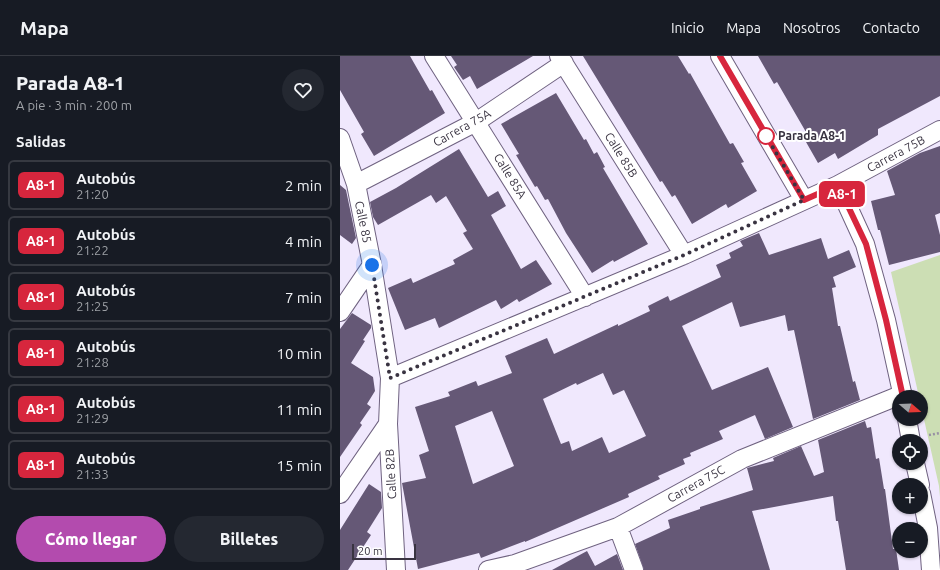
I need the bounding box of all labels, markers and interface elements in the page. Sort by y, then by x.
text: Mapa [20,17,69,39]
text: Inicio [671,20,704,36]
text: Mapa [726,20,761,36]
text: Nosotros [783,20,840,36]
text: Contacto [862,20,920,36]
button: heart [282,69,324,111]
text: Parada A8-1 [16,72,125,94]
text: A pie · 3 min · 200 m [16,98,132,112]
street label: Carrera 75A [431,106,493,149]
marker: Parada A8-1 [757,127,775,145]
place label: Parada A8-1 [778,129,846,142]
street label: Calle 85B [603,130,640,180]
text: Salidas [16,133,66,150]
street label: Carrera 75B [865,133,927,174]
street label: Calle 85A [492,151,529,201]
text: Autobús [76,170,136,187]
text: A8-1 [26,177,56,193]
text: 2 min [285,177,322,194]
line badge: A8-1 [814,181,870,207]
text: A8-1 [827,186,857,202]
text: 21:20 [76,187,109,201]
street label: Calle 85 [353,200,374,244]
text: Autobús [76,226,136,243]
text: A8-1 [26,233,56,249]
text: 4 min [285,233,322,250]
text: 21:22 [76,243,109,257]
your location [362,255,382,275]
text: Autobús [76,282,136,299]
text: A8-1 [26,289,56,305]
text: 7 min [285,289,322,306]
text: 21:25 [76,299,109,313]
text: Autobús [76,338,136,355]
text: A8-1 [26,345,56,361]
text: 10 min [276,345,322,362]
text: 21:28 [76,355,109,369]
north arrow [892,390,928,426]
map controls [892,390,928,558]
text: Autobús [76,394,136,411]
text: A8-1 [26,401,56,417]
text: 11 min [276,401,322,418]
text: 21:29 [76,411,109,425]
button: locate [892,434,928,470]
street label: Calle 82B [383,449,398,500]
text: Autobús [76,450,136,467]
text: A8-1 [26,457,56,473]
text: 15 min [276,457,322,474]
street label: Carrera 75C [665,462,727,505]
text: 21:33 [76,467,109,481]
button: + [892,478,928,514]
button: Cómo llegar [16,516,166,562]
button: Billetes [174,516,324,562]
button: − [892,522,928,558]
scale bar [352,542,416,561]
text: 20 m [358,545,382,557]

